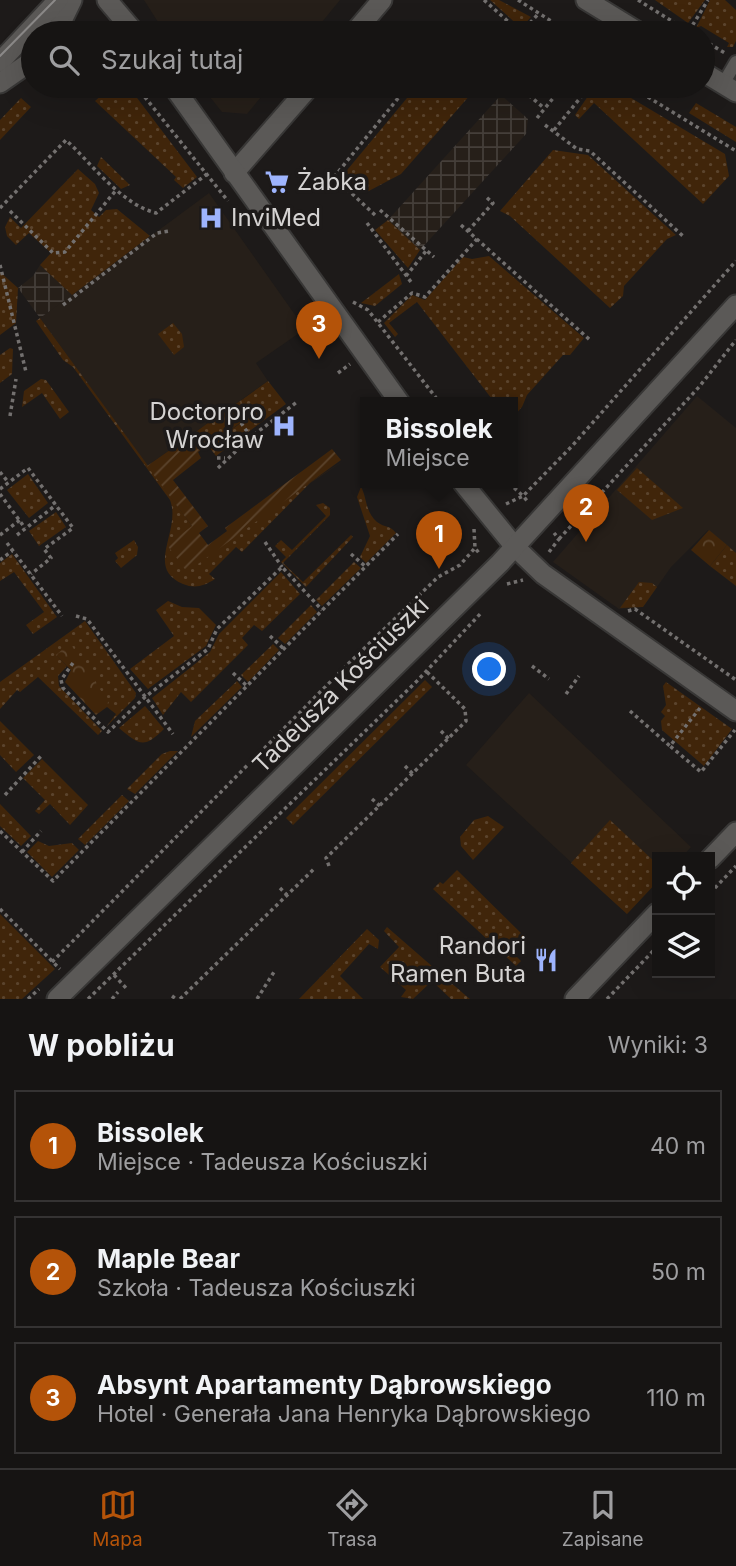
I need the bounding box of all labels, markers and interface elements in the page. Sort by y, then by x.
search box [21,21,715,98]
icon: search [45,41,83,79]
text: Szukaj tutaj [101,44,243,75]
place label: Żabka [297,167,367,196]
supermarket icon: Żabka [263,168,291,196]
place label: InviMed [231,203,321,232]
hospital icon: InviMed [197,204,225,232]
pin: 3 [296,301,342,359]
place label: Doctorpro Wrocław [149,397,264,454]
popup [360,397,518,488]
hospital icon: Doctorpro Wrocław [270,412,298,440]
text: Bissolek [386,413,492,444]
text: Miejsce [386,444,470,472]
pin: 2 [563,484,609,542]
pin: 1 [416,511,462,569]
street label: Tadeusza Kościuszki [247,591,435,779]
your location [472,652,506,686]
map controls [652,852,715,978]
button: locate [652,852,715,915]
button: layers [652,915,715,978]
place label: Randori Ramen Buta [390,931,526,988]
restaurant icon: Randori Ramen Buta [532,946,560,974]
text: W pobliżu [28,1027,175,1063]
text: Wyniki: 3 [608,1031,708,1059]
text: Bissolek [97,1117,204,1148]
text: 1 [48,1132,58,1160]
text: 40 m [650,1132,706,1160]
text: Miejsce · Tadeusza Kościuszki [97,1148,428,1176]
text: Maple Bear [97,1243,240,1274]
text: 2 [46,1258,60,1286]
text: 50 m [651,1258,706,1286]
text: Szkoła · Tadeusza Kościuszki [97,1274,416,1302]
text: Absynt Apartamenty Dąbrowskiego [97,1369,552,1400]
text: 3 [46,1384,60,1412]
text: 110 m [646,1384,706,1412]
text: Hotel · Generała Jana Henryka Dąbrowskiego [97,1400,591,1428]
tab: Mapa [92,1486,143,1551]
tab: Trasa [327,1486,377,1551]
tab: Zapisane [562,1486,644,1551]

